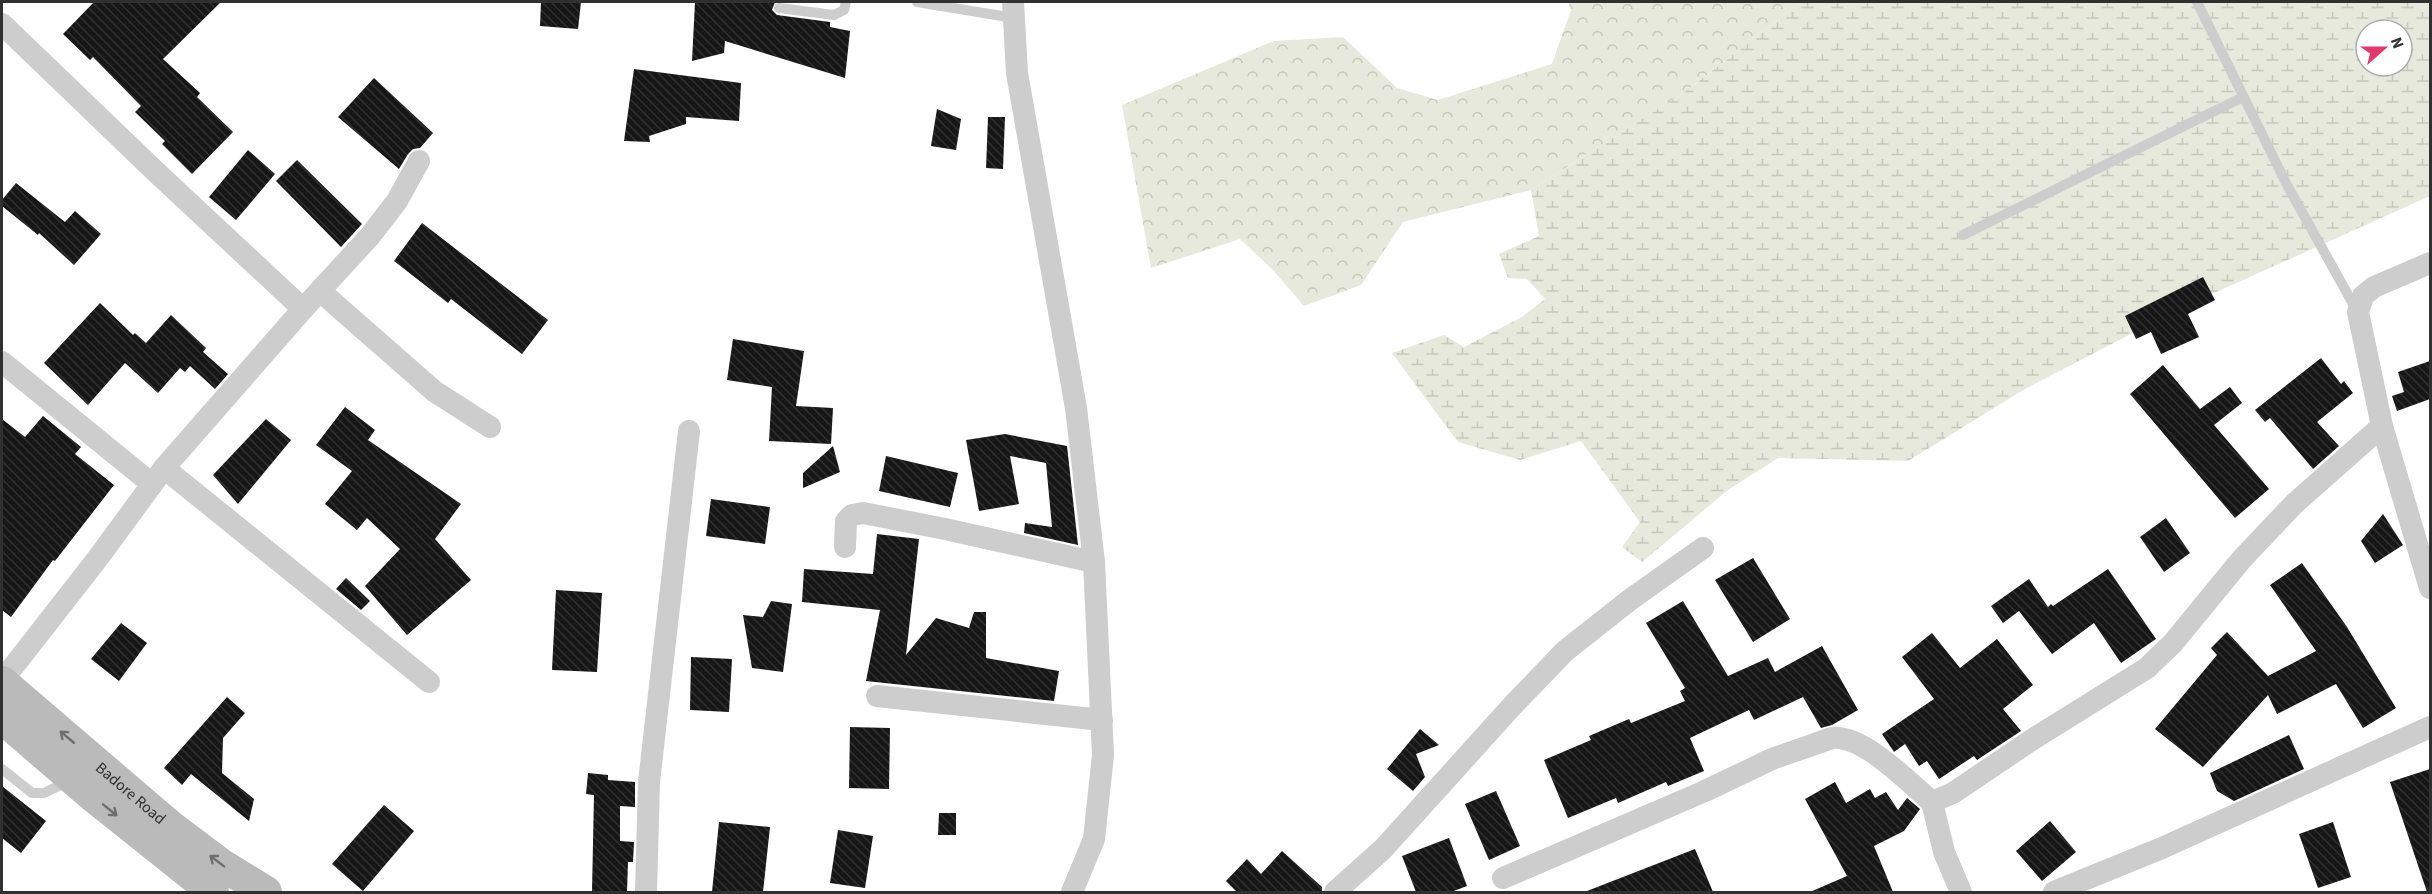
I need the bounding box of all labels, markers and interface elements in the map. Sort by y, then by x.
north arrow [2354,18,2414,78]
text: N [2385,34,2409,52]
one-way arrow [59,730,75,743]
street label: Badore Road [91,757,170,830]
one-way arrow [102,804,118,817]
one-way arrow [209,855,225,867]

